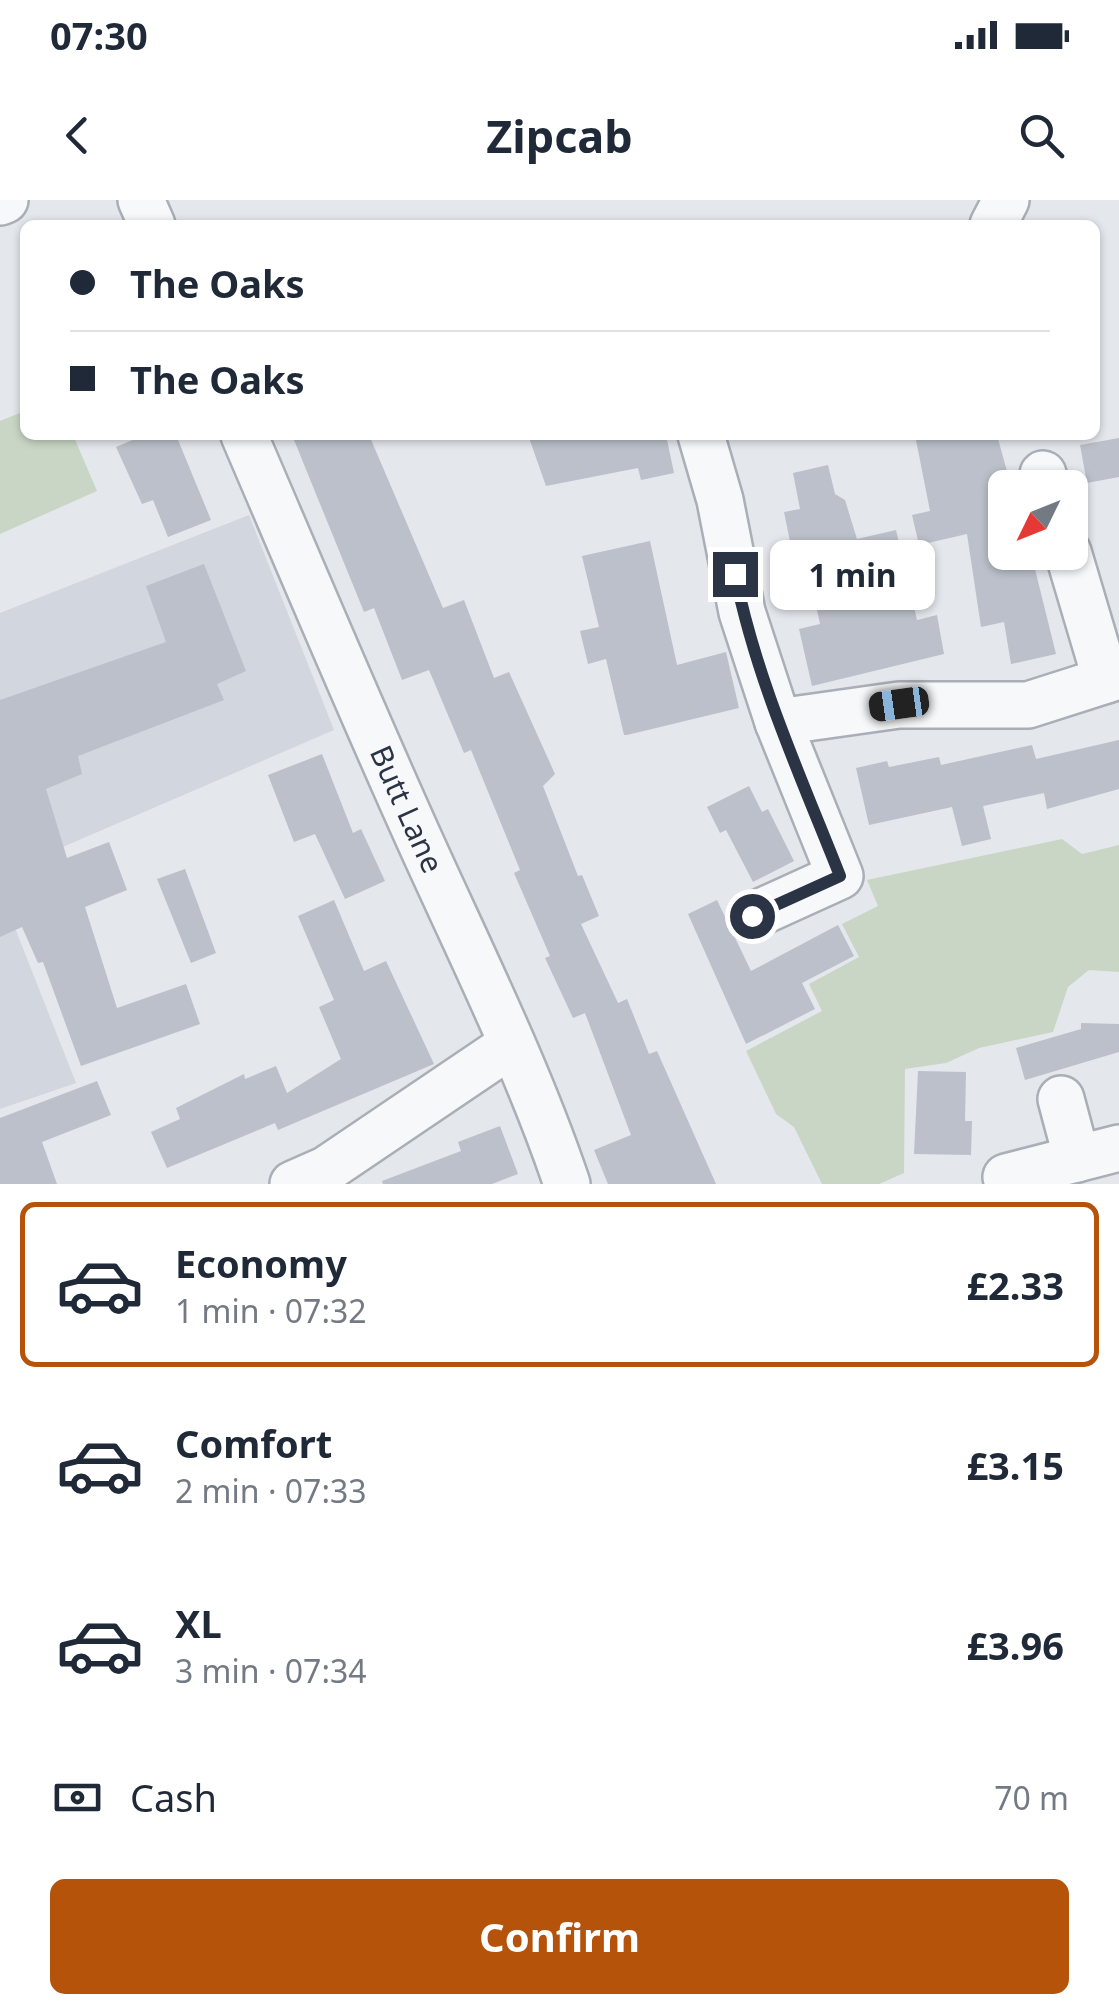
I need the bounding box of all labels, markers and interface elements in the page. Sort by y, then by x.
text: 07:30 [50,9,148,61]
text: Zipcab [486,105,633,166]
icon: back [50,108,105,163]
icon: search [1014,108,1069,163]
text: The Oaks [130,257,305,309]
text: The Oaks [130,353,305,405]
north arrow [988,470,1088,570]
map controls [988,470,1088,570]
callout: 1 min [770,539,935,609]
route end [713,552,758,597]
text: 1 min [808,553,897,596]
car [867,685,931,723]
street label: Butt Lane [361,739,454,879]
route start [730,894,775,939]
text: Economy [175,1237,347,1289]
icon: car [55,1240,145,1330]
text: £2.33 [966,1259,1064,1311]
text: 1 min · 07:32 [175,1289,367,1332]
text: Comfort [175,1417,332,1469]
icon: car [55,1420,145,1510]
text: £3.15 [966,1439,1064,1491]
text: 2 min · 07:33 [175,1469,367,1512]
text: XL [175,1597,222,1649]
icon: car [55,1600,145,1690]
text: £3.96 [966,1619,1064,1671]
text: 3 min · 07:34 [175,1649,367,1692]
icon: cash [50,1770,105,1825]
text: Cash [130,1771,217,1823]
text: 70 m [994,1776,1069,1819]
button: Confirm [50,1879,1069,1994]

